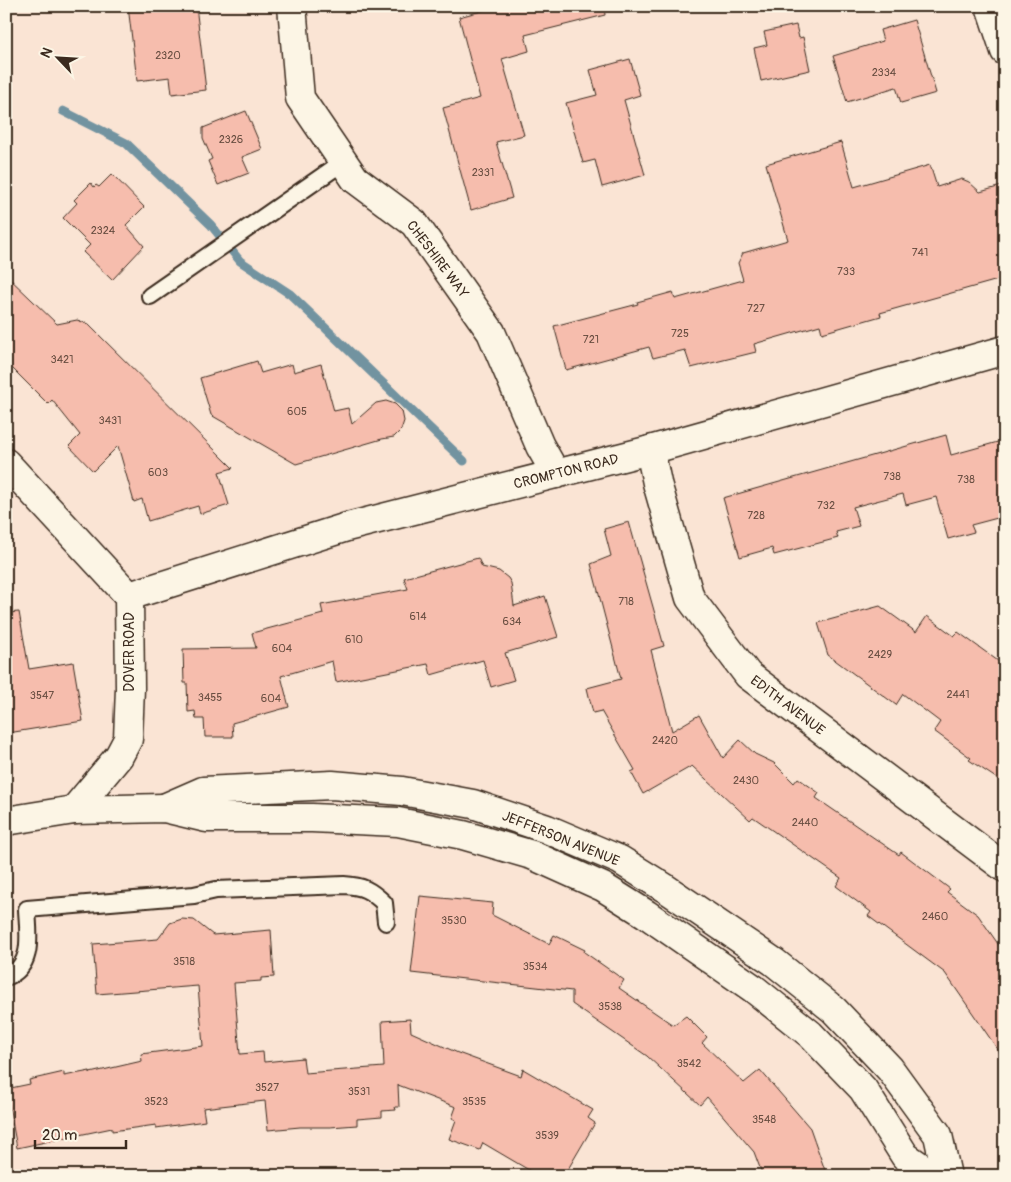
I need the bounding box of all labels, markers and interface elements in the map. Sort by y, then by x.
north arrow [32,32,82,82]
text: N [37,45,56,61]
house number: 2320 [155,49,181,62]
house number: 2334 [872,66,897,79]
house number: 2326 [219,133,243,146]
house number: 2331 [472,166,494,179]
street label: CHESHIRE WAY [403,217,472,301]
house number: 2324 [91,224,116,237]
house number: 741 [912,246,928,259]
house number: 733 [837,265,855,278]
house number: 727 [747,302,765,315]
house number: 725 [671,327,689,340]
house number: 721 [583,333,599,346]
house number: 3421 [51,353,73,366]
house number: 605 [287,405,307,418]
house number: 3431 [99,414,121,427]
street label: CROMPTON ROAD [512,450,621,493]
house number: 603 [148,466,168,479]
house number: 738 [883,470,901,483]
house number: 738 [957,473,975,486]
house number: 732 [817,499,835,512]
house number: 728 [747,509,765,522]
house number: 718 [618,595,634,608]
house number: 614 [409,610,427,623]
street label: DOVER ROAD [121,612,138,692]
house number: 634 [503,615,522,628]
house number: 610 [345,633,363,646]
house number: 604 [272,642,293,655]
house number: 2429 [868,648,893,661]
street label: EDITH AVENUE [747,672,828,739]
house number: 2441 [946,688,970,701]
house number: 3547 [30,689,54,702]
house number: 3455 [198,691,222,704]
house number: 604 [261,692,282,705]
house number: 2420 [652,734,678,747]
house number: 2430 [733,774,759,787]
street label: JEFFERSON AVENUE [500,807,622,870]
house number: 2440 [792,816,818,829]
house number: 2460 [922,910,948,923]
house number: 3530 [441,914,467,927]
house number: 3518 [173,955,195,968]
house number: 3534 [523,960,548,973]
house number: 3538 [598,1000,622,1013]
house number: 3542 [677,1057,701,1070]
house number: 3527 [255,1081,279,1094]
house number: 3531 [348,1085,370,1098]
house number: 3523 [144,1095,168,1108]
house number: 3535 [462,1095,486,1108]
house number: 3548 [752,1113,776,1126]
scale bar [35,1117,126,1149]
text: 20 m [42,1126,77,1145]
house number: 3539 [535,1129,559,1142]

